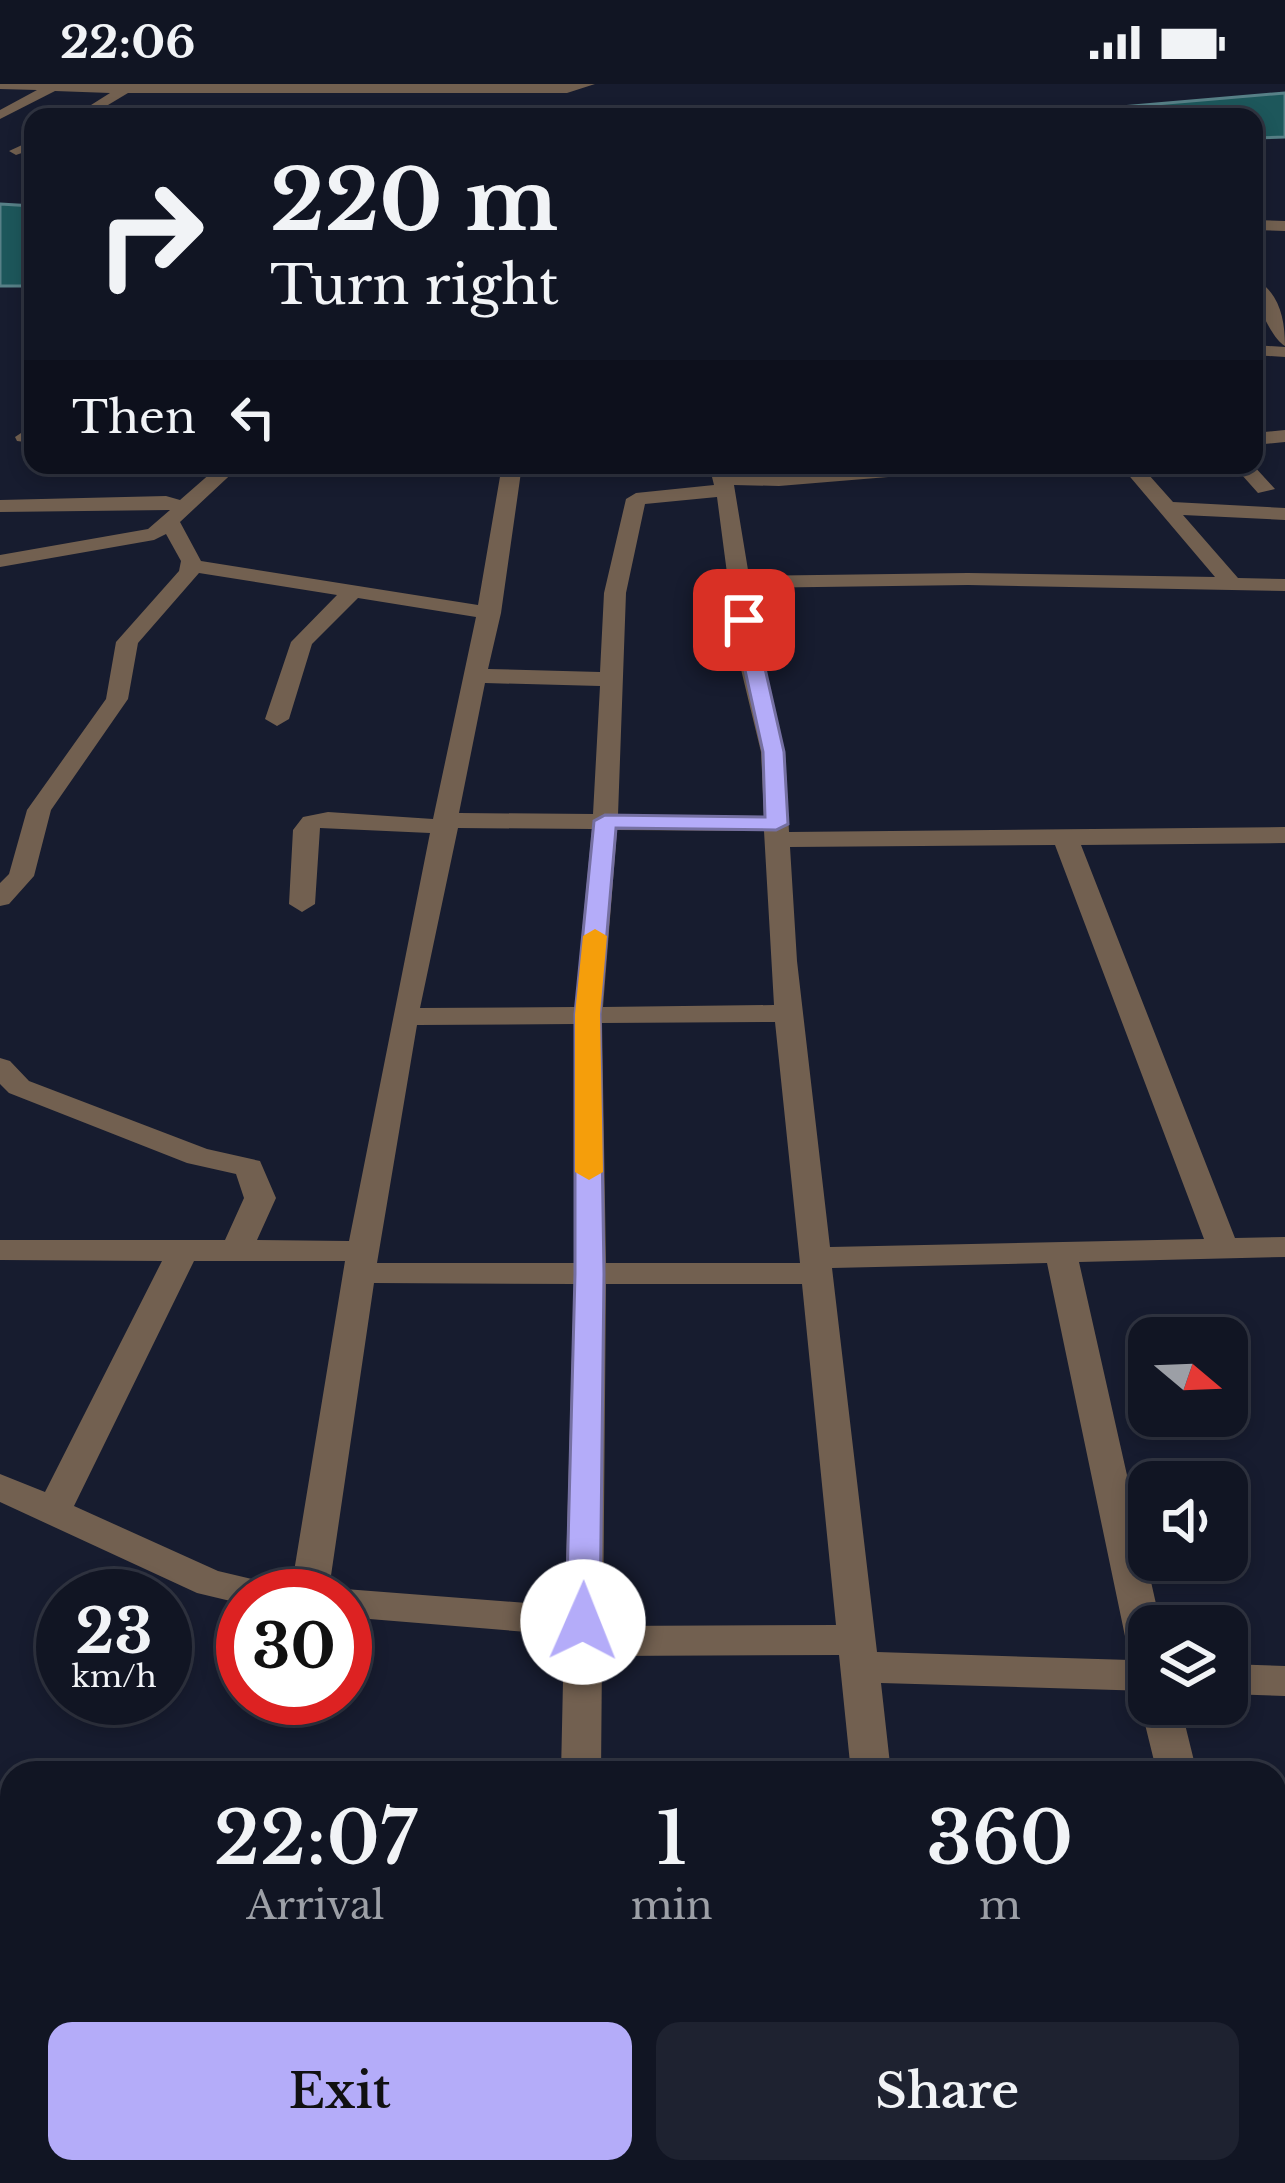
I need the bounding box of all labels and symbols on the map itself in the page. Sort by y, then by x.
pin [693,569,795,671]
north arrow [1128,1317,1248,1437]
position arrow [520,1559,646,1685]
speed limit sign: 30 [216,1569,372,1725]

